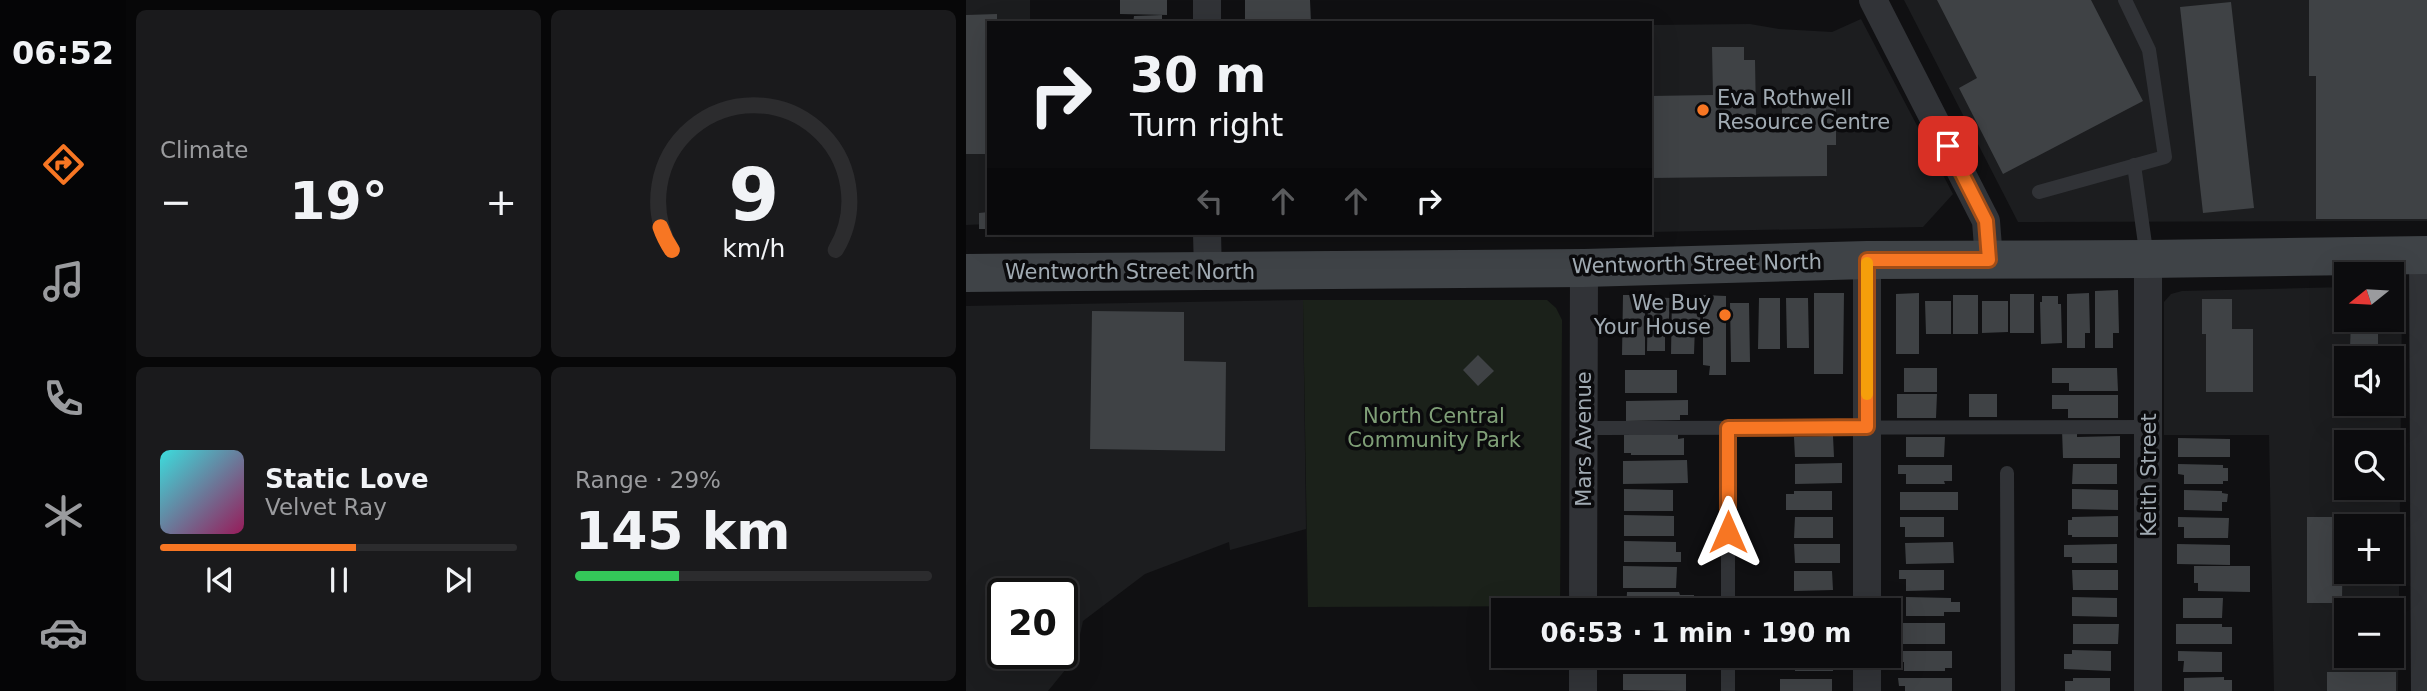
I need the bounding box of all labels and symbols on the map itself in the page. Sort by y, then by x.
place label: Eva Rothwell Resource Centre [1717,86,1890,134]
marker: Eva Rothwell Resource Centre [1695,102,1711,118]
pin [1918,116,1978,176]
street label: Wentworth Street North [1572,250,1822,278]
street label: Wentworth Street North [1005,260,1255,284]
north arrow [2334,262,2404,332]
place label: We Buy Your House [1593,291,1711,339]
marker: We Buy Your House [1717,307,1733,323]
street label: Mars Avenue [1572,371,1596,507]
park label: North Central Community Park [1347,404,1522,452]
street label: Keith Street [2137,413,2161,537]
position arrow [1691,495,1765,569]
speed limit sign: 20 [987,578,1078,669]

